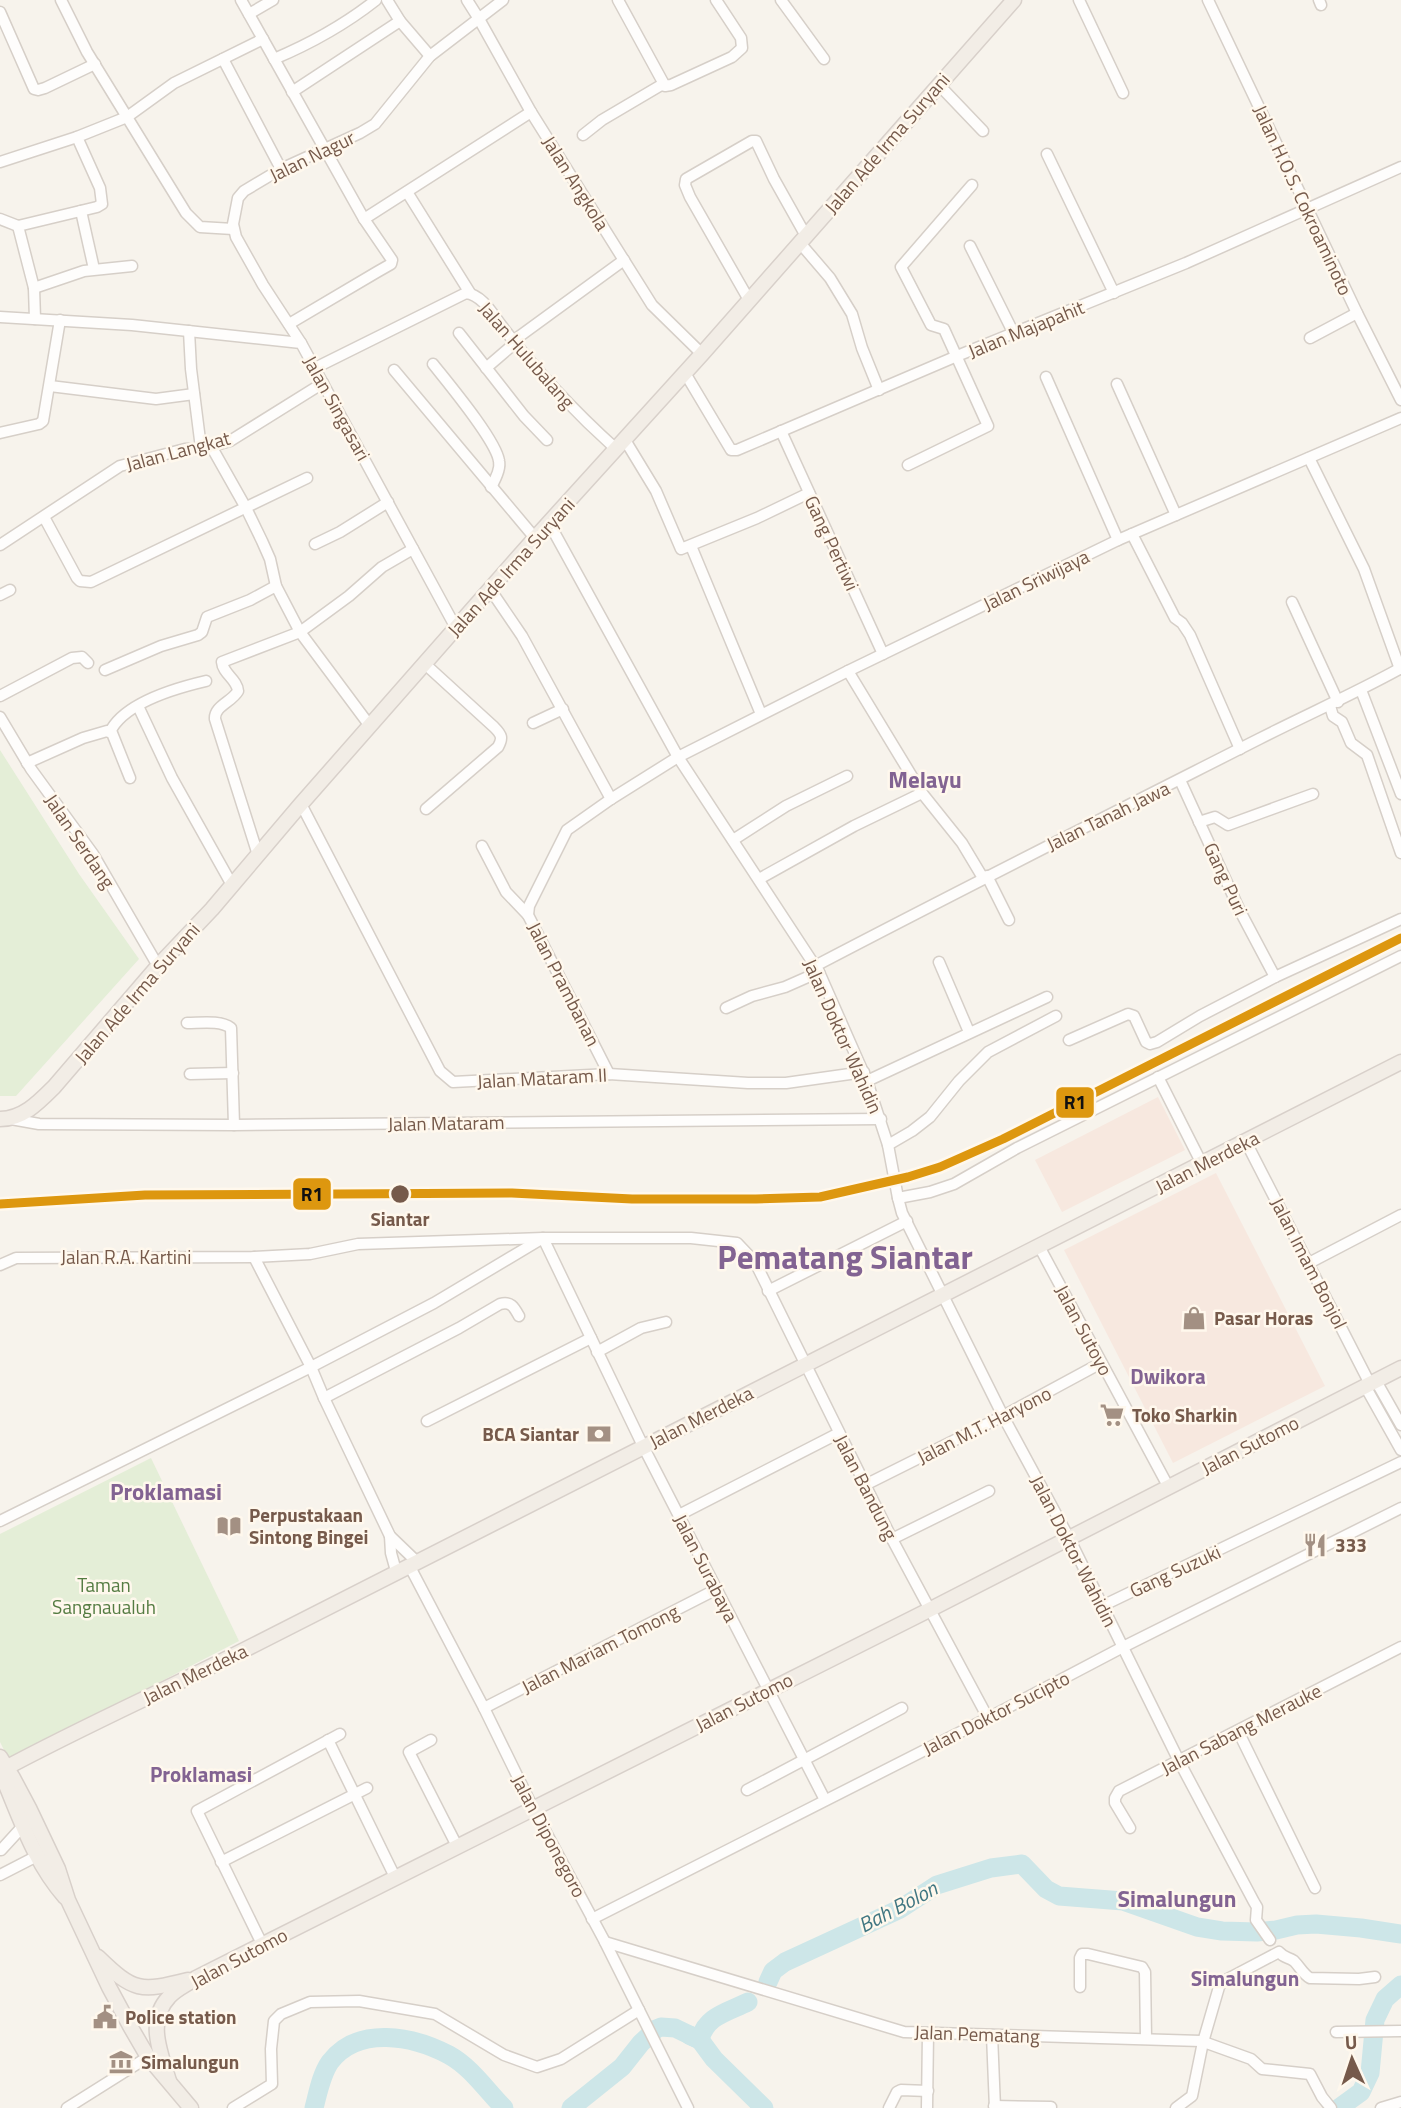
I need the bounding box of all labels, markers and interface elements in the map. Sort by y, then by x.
street label: Jalan Ade Irma Suryani [817,66,956,220]
street label: Jalan H.O.S. Cokroaminoto [1247,100,1360,300]
street label: Jalan Nagur [264,122,360,189]
street label: Jalan Angkola [536,130,617,236]
street label: Jalan Majapahit [963,292,1089,365]
street label: Jalan Hulubalang [472,295,582,415]
street label: Jalan Singasari [297,350,378,466]
street label: Jalan Langkat [122,423,234,478]
street label: Jalan Ade Irma Suryani [440,490,581,643]
street label: Gang Pertiwi [798,490,867,595]
street label: Jalan Sriwijaya [978,541,1094,618]
district label: Melayu [888,762,962,797]
street label: Jalan Tanah Jawa [1041,773,1175,858]
street label: Jalan Serdang [38,787,123,894]
street label: Gang Puri [1197,838,1256,920]
street label: Jalan Ade Irma Suryani [67,916,206,1070]
street label: Jalan Prambanan [521,917,608,1051]
street label: Jalan Doktor Wahidin [796,954,891,1118]
street label: Jalan Mataram II [476,1060,608,1095]
line badge: R1 [1055,1086,1095,1119]
text: R1 [1064,1087,1086,1116]
street label: Jalan Mataram [387,1107,505,1138]
street label: Jalan Merdeka [1150,1123,1264,1200]
line badge: R1 [292,1177,332,1211]
text: R1 [301,1179,323,1208]
marker: Siantar [389,1183,411,1205]
street label: Jalan Imam Bonjol [1264,1192,1355,1333]
place label: Siantar [370,1204,430,1233]
district label: Pematang Siantar [717,1232,973,1282]
street label: Jalan R.A. Kartini [61,1242,191,1271]
street label: Jalan Sutoyo [1048,1279,1121,1380]
place label: Pasar Horas [1214,1303,1313,1332]
shop icon: Pasar Horas [1180,1304,1208,1332]
district label: Dwikora [1130,1360,1206,1392]
street label: Jalan Merdeka [644,1378,758,1455]
street label: Jalan M.T. Haryono [912,1378,1056,1471]
place label: Toko Sharkin [1132,1400,1238,1429]
supermarket icon: Toko Sharkin [1098,1401,1126,1429]
street label: Jalan Sutomo [1196,1408,1304,1482]
place label: BCA Siantar [482,1419,579,1448]
bank icon: BCA Siantar [585,1420,613,1448]
street label: Jalan Bandung [827,1429,906,1545]
street label: Jalan Doktor Wahidin [1024,1470,1125,1632]
district label: Proklamasi [110,1474,222,1509]
place label: Perpustakaan Sintong Bingei [249,1500,368,1551]
street label: Jalan Surabaya [667,1509,746,1627]
library icon: Perpustakaan Sintong Bingei [215,1512,243,1540]
place label: 333 [1335,1530,1367,1559]
restaurant icon: 333 [1301,1531,1329,1559]
street label: Gang Suzuki [1124,1537,1225,1604]
park label: Taman Sangnaualuh [52,1570,156,1621]
street label: Jalan Mariam Tomong [516,1596,684,1701]
street label: Jalan Merdeka [138,1635,252,1711]
street label: Jalan Doktor Sucipto [917,1663,1074,1762]
street label: Jalan Sutomo [690,1665,798,1739]
street label: Jalan Sabang Merauke [1155,1675,1326,1782]
district label: Proklamasi [150,1758,252,1790]
street label: Jalan Diponegoro [505,1769,594,1903]
water label: Bah Bolon [852,1872,943,1940]
district label: Simalungun [1118,1881,1236,1916]
street label: Jalan Sutomo [185,1920,293,1995]
district label: Simalungun [1191,1962,1299,1994]
place label: Police station [125,2002,237,2031]
public building icon: Police station [91,2003,119,2031]
street label: Jalan Pematang [914,2017,1041,2050]
north arrow [1317,2024,1387,2094]
text: U [1344,2027,1358,2056]
place label: Simalungun [141,2047,239,2076]
museum icon: Simalungun [107,2048,135,2076]

